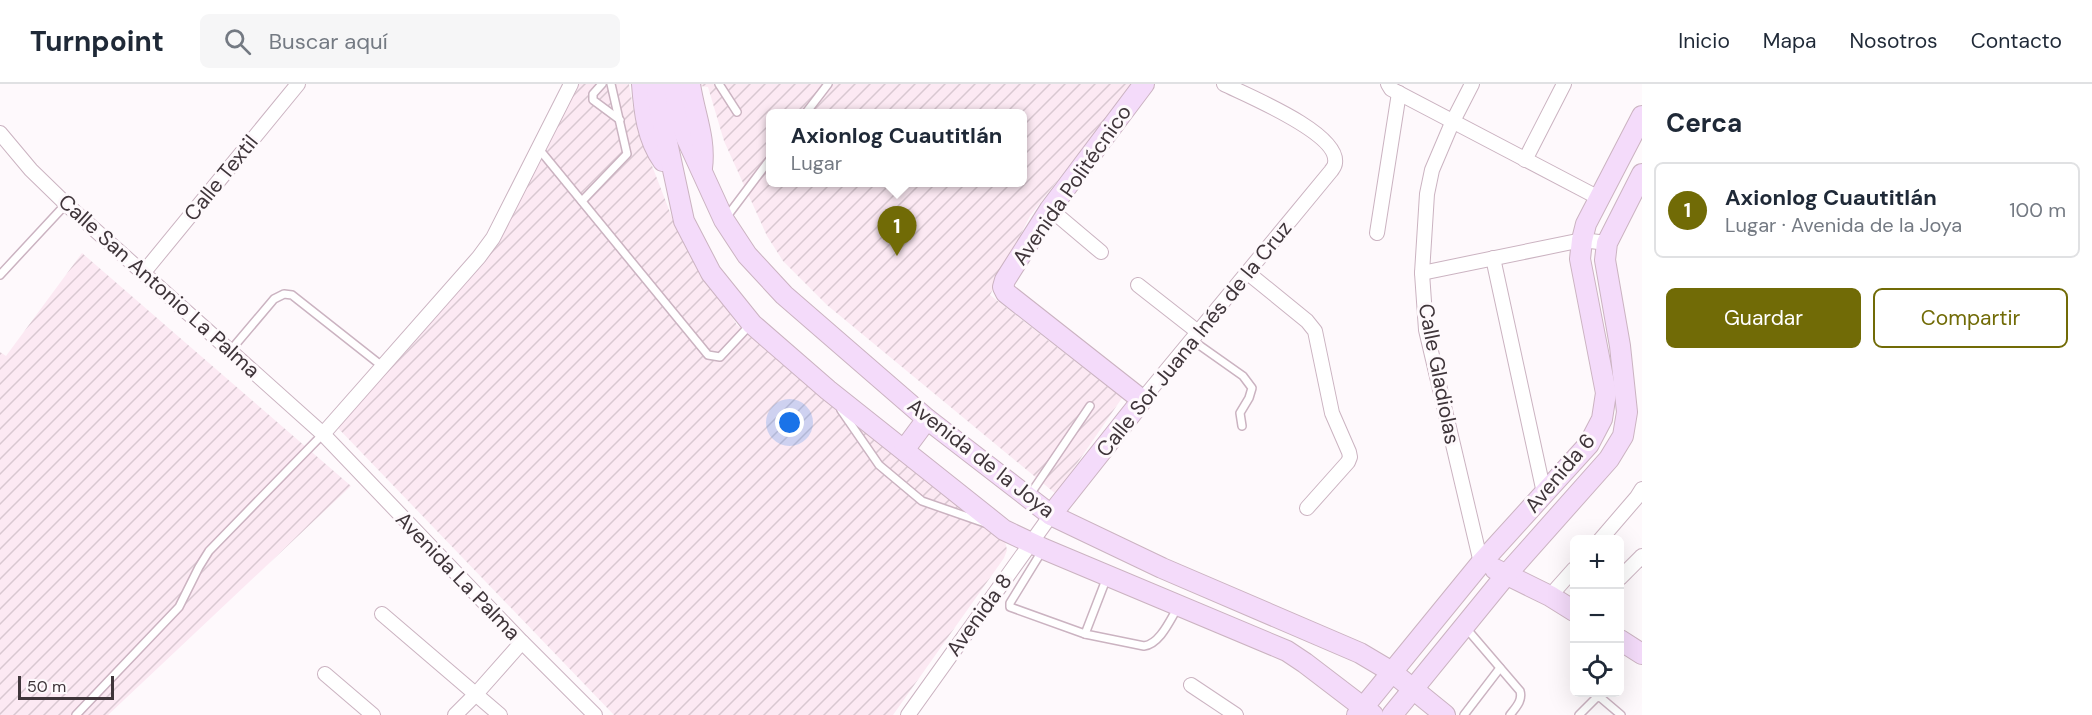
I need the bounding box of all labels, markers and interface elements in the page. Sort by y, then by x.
search box [200,14,620,68]
text: Turnpoint [30,23,164,60]
icon: search [221,25,254,58]
text: Buscar aquí [269,27,388,56]
text: Inicio [1678,27,1730,55]
text: Mapa [1763,27,1817,55]
text: Nosotros [1850,27,1938,55]
text: Contacto [1971,27,2062,55]
street label: Avenida Politécnico [1006,99,1138,271]
text: Cerca [1666,106,1742,140]
popup [766,109,1027,187]
text: Axionlog Cuautitlán [791,121,1002,150]
street label: Calle Textil [178,129,264,227]
text: Lugar [791,150,842,176]
text: Axionlog Cuautitlán [1725,183,1937,212]
street label: Calle San Antonio La Palma [52,188,266,384]
text: 1 [1684,197,1691,223]
text: 100 m [2009,197,2066,223]
pin: 1 [878,206,916,256]
text: Lugar · Avenida de la Joya [1725,212,1962,238]
street label: Calle Sor Juana Inés de la Cruz [1090,215,1298,463]
button: Guardar [1666,288,1861,348]
button: Compartir [1873,288,2068,348]
street label: Calle Gladiolas [1412,301,1466,447]
street label: Avenida de la Joya [902,392,1060,524]
your location [775,408,804,437]
street label: Avenida 6 [1518,427,1602,519]
street label: Avenida La Palma [389,506,527,646]
map controls [1570,535,1624,697]
button: + [1570,535,1624,589]
street label: Avenida 8 [940,568,1018,662]
button: − [1570,589,1624,643]
button: locate [1570,643,1624,697]
scale bar [18,673,114,700]
text: 50 m [27,676,66,697]

